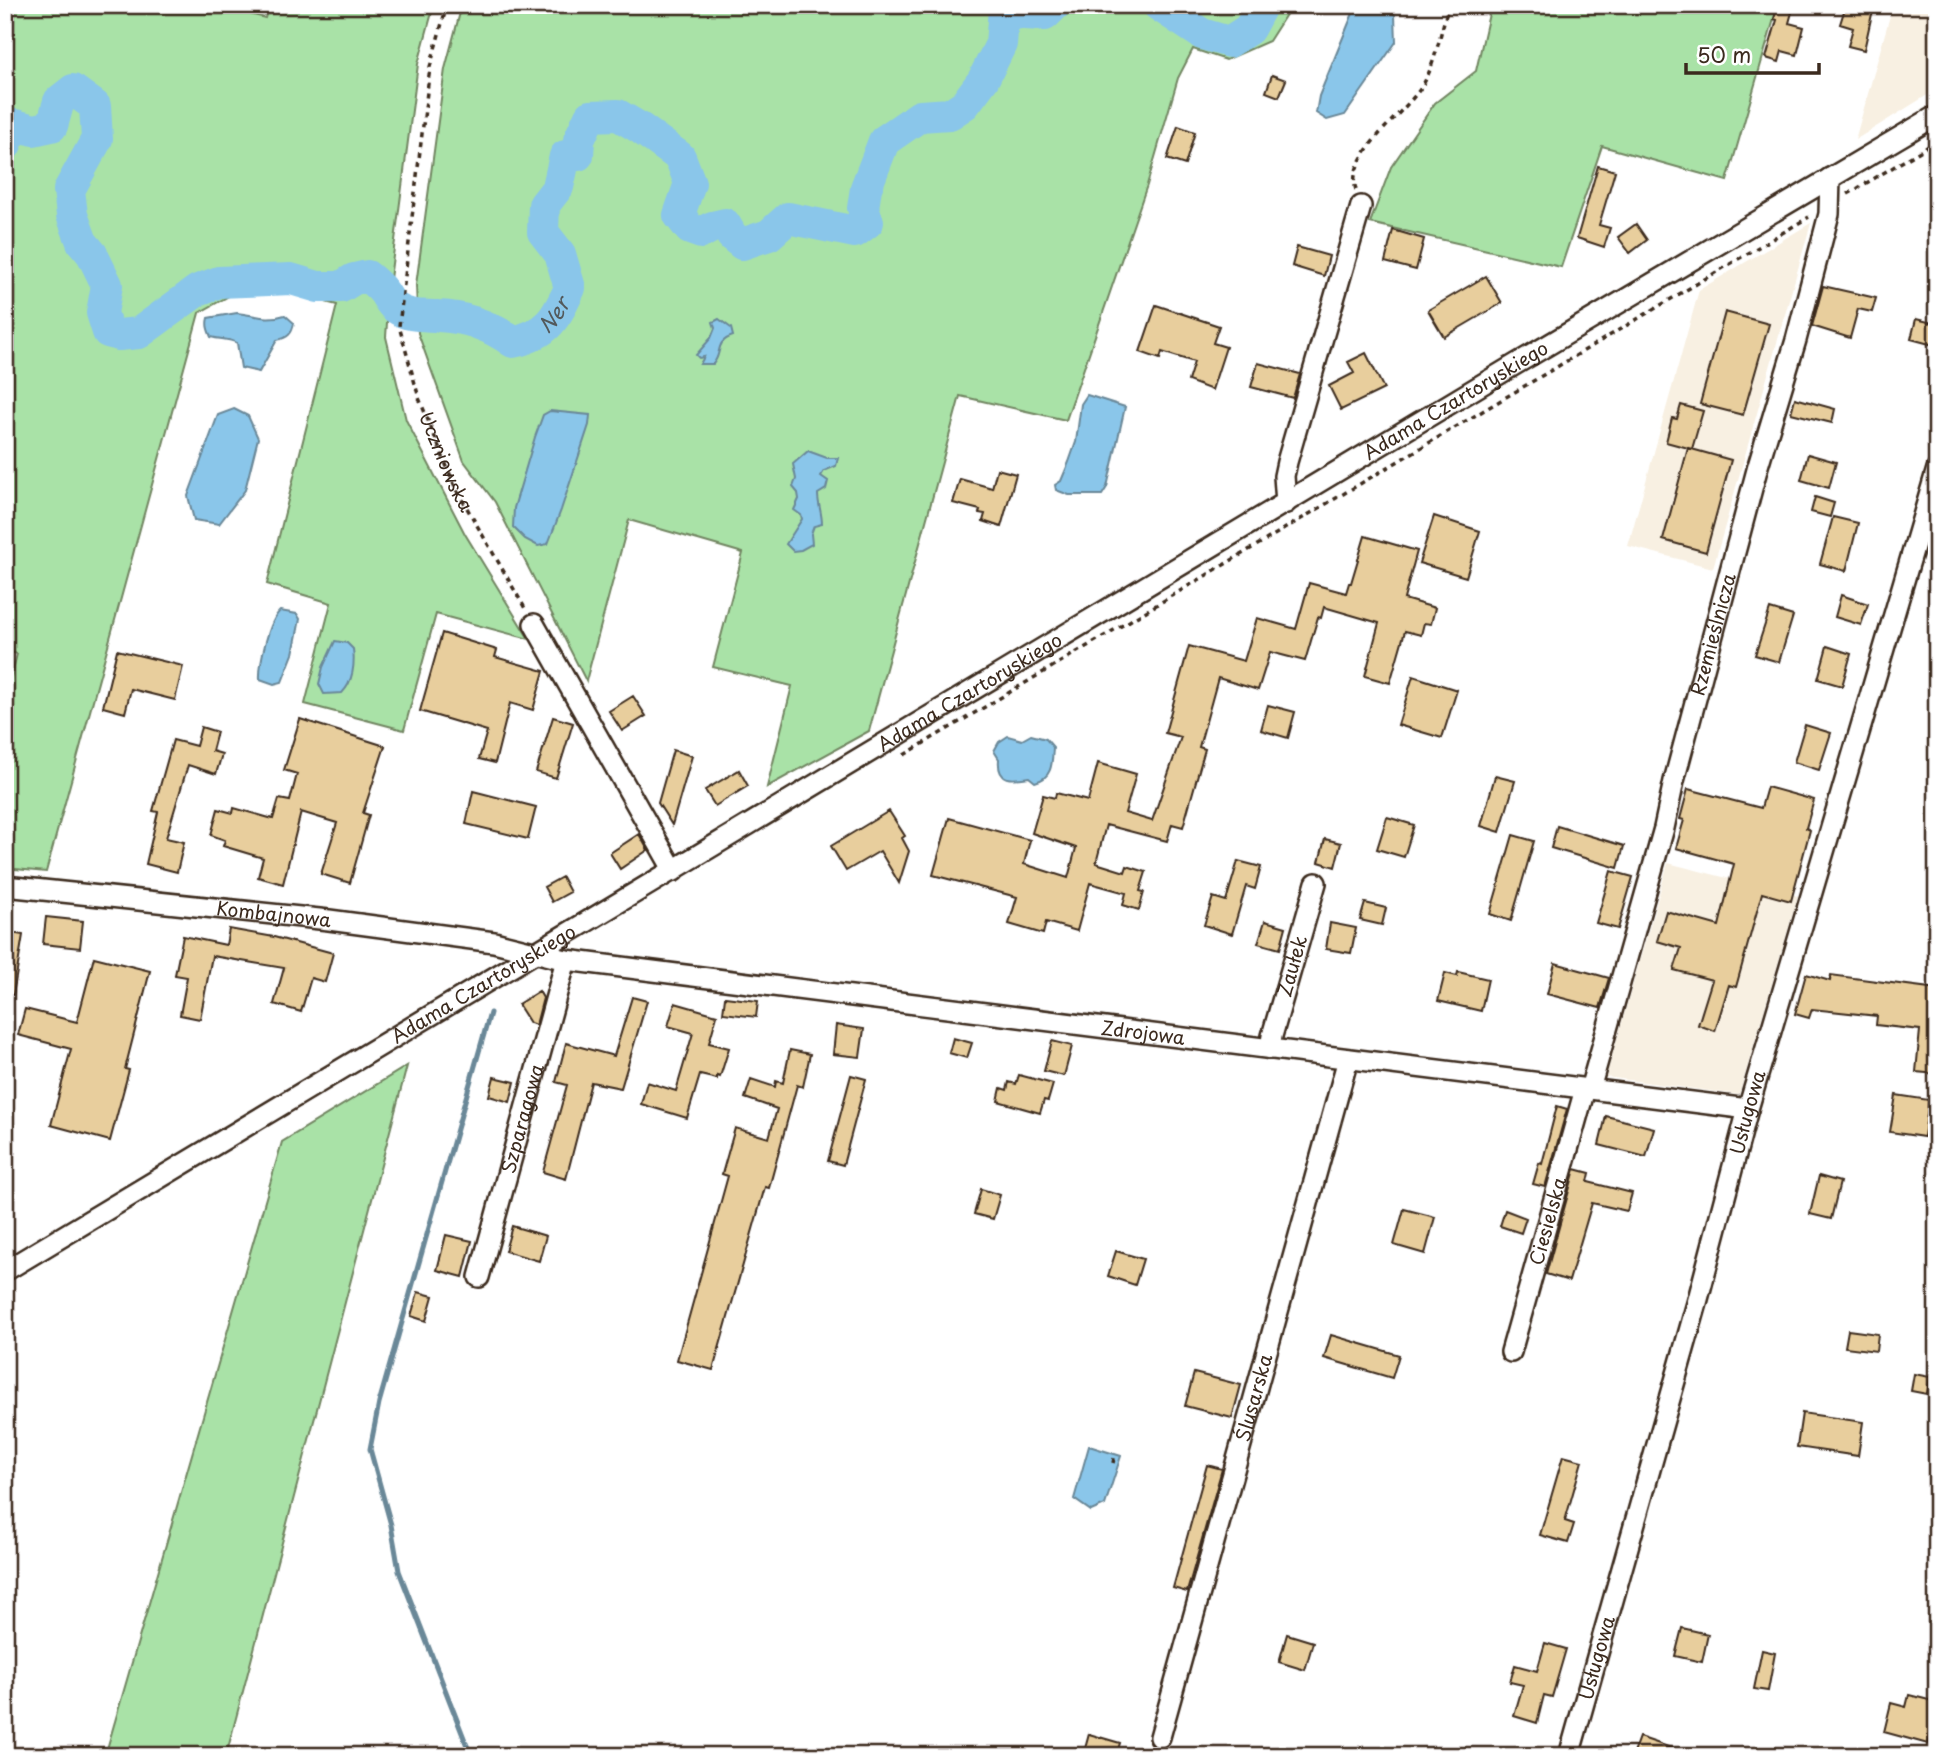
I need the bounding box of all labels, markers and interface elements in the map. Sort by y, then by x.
scale bar [1686,32,1820,76]
text: 50 m [1697,38,1751,70]
water label: Ner [530,288,578,340]
street label: Adama Czartoryskiego [1358,333,1553,466]
street label: Uczniowska [413,407,481,517]
street label: Rzemieślnicza [1682,570,1742,698]
street label: Adama Czartoryskiego [871,625,1067,757]
street label: Kombajnowa [215,893,333,933]
street label: Adama Czartoryskiego [385,917,581,1049]
street label: Zaułek [1269,931,1313,1000]
street label: Zdrojowa [1100,1013,1187,1051]
street label: Szparagowa [493,1060,550,1176]
street label: Usługowa [1722,1066,1772,1157]
street label: Ciesielska [1521,1173,1573,1268]
street label: Ślusarska [1228,1350,1279,1444]
street label: Usługowa [1571,1612,1621,1703]

